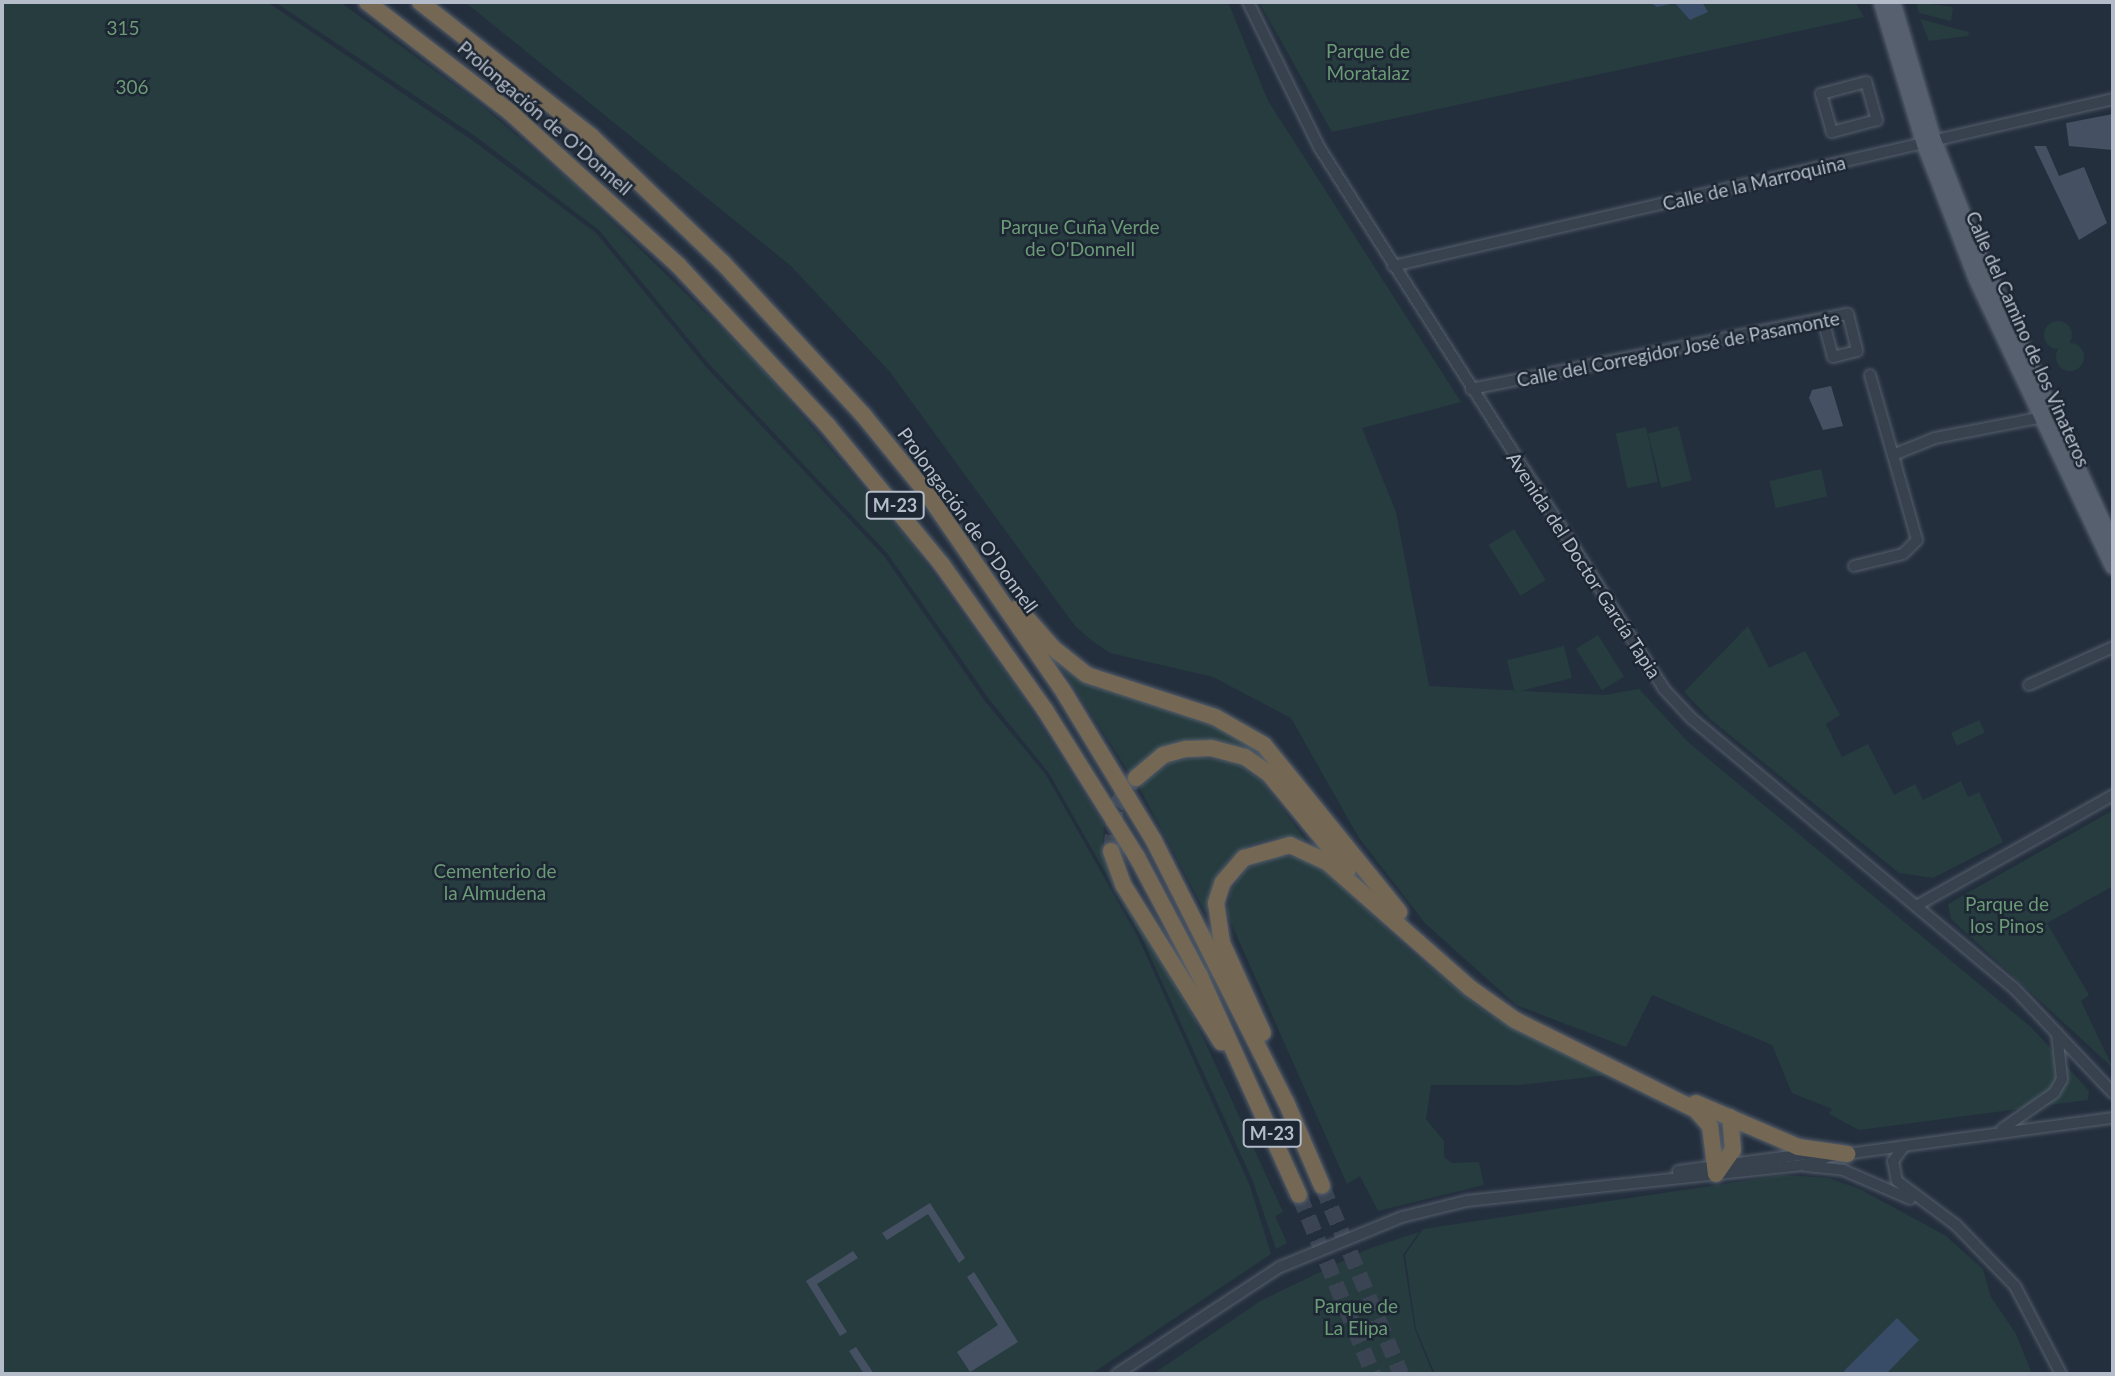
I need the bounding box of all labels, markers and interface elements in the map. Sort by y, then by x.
park label: 315 [106,17,140,39]
street label: Prolongación de O'Donnell [453,36,637,200]
park label: Parque de Moratalaz [1326,40,1410,84]
park label: 306 [115,76,149,98]
street label: Calle de la Marroquina [1660,151,1848,215]
street label: Calle del Camino de los Vinateros [1961,207,2095,471]
park label: Parque Cuña Verde de O'Donnell [1000,216,1160,260]
street label: Calle del Corregidor José de Pasamonte [1514,306,1842,392]
street label: Prolongación de O'Donnell [893,423,1043,617]
street label: Avenida del Doctor García Tapia [1502,447,1666,683]
road number: M-23 [865,490,925,520]
park label: Cementerio de la Almudena [433,860,557,904]
park label: Parque de los Pinos [1965,893,2049,937]
road number: M-23 [1242,1118,1302,1148]
park label: Parque de La Elipa [1314,1295,1398,1339]

